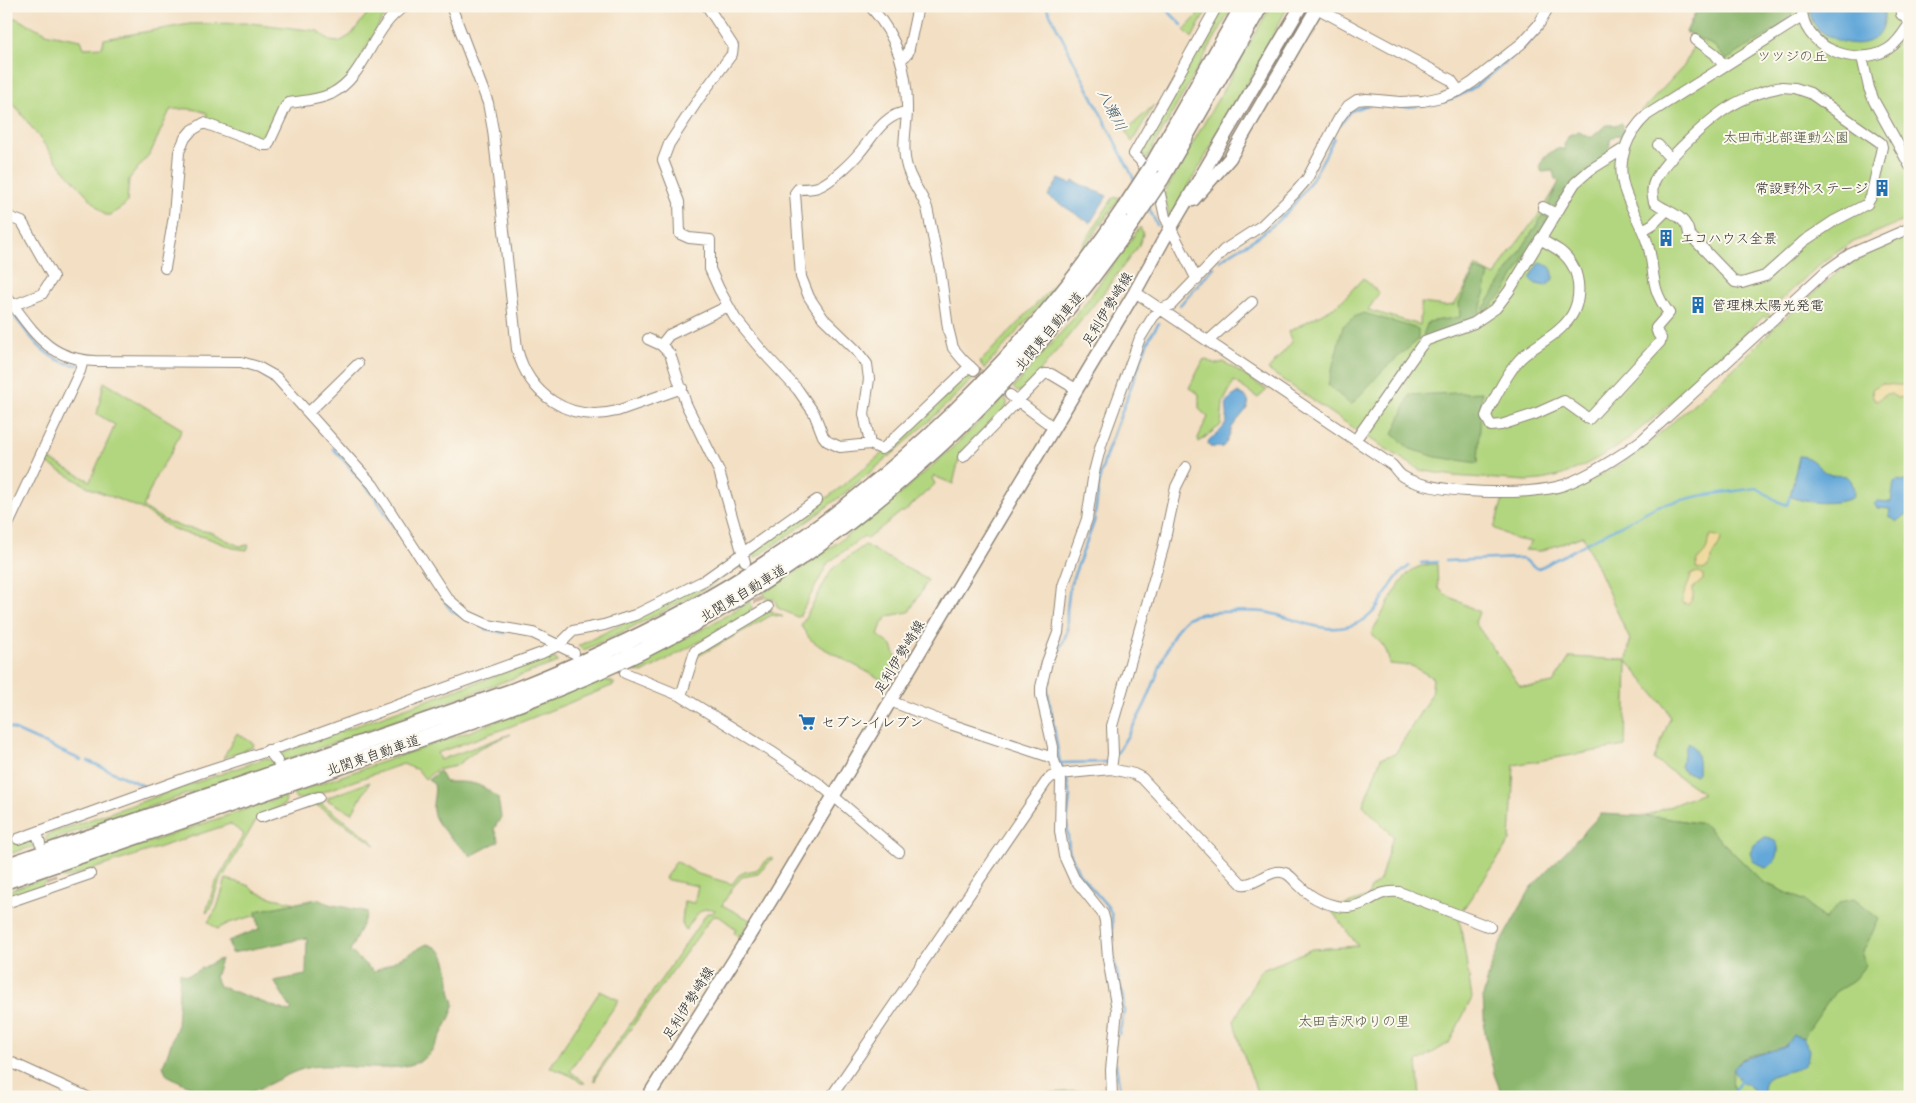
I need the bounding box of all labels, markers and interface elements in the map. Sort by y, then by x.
park label: ツツジの丘 [1757,47,1827,67]
water label: 八瀬川 [1092,85,1131,135]
park label: 太田市北部運動公園 [1723,128,1849,148]
building icon: 常設野外ステージ [1872,178,1892,198]
place label: 常設野外ステージ [1755,179,1868,199]
building icon: エコハウス全景 [1656,228,1676,248]
place label: エコハウス全景 [1680,229,1777,249]
street label: 足利伊勢崎線 [1078,268,1138,351]
street label: 北関東自動車道 [1011,288,1089,376]
building icon: 管理棟太陽光発電 [1688,295,1708,315]
place label: 管理棟太陽光発電 [1712,296,1824,316]
street label: 北関東自動車道 [696,560,791,628]
street label: 足利伊勢崎線 [870,616,930,699]
supermarket icon: セブン-イレブン [797,712,817,732]
place label: セブン-イレブン [821,713,923,733]
street label: 北関東自動車道 [324,731,423,781]
street label: 足利伊勢崎線 [658,963,720,1044]
park label: 太田吉沢ゆりの里 [1298,1012,1410,1032]

